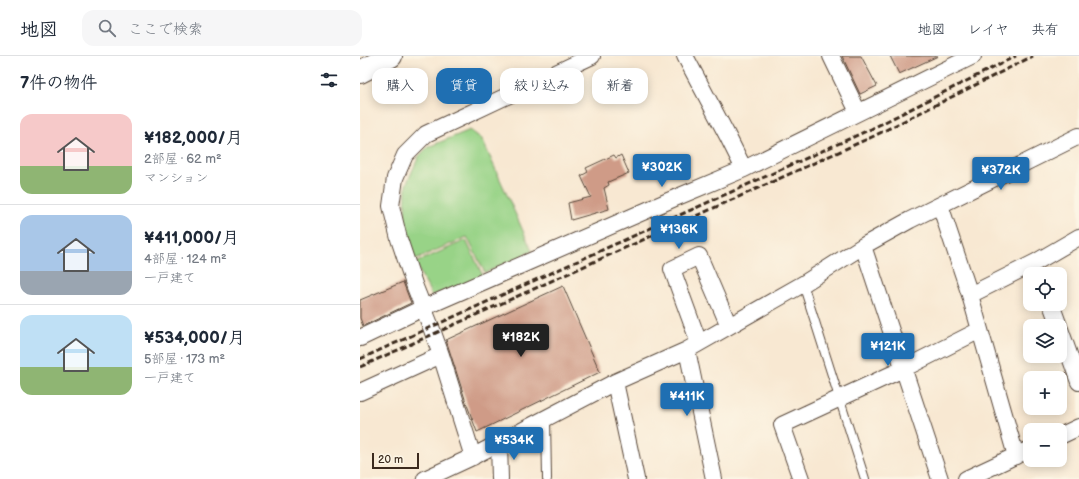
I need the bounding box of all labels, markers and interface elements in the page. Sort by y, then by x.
search box [82,10,362,46]
icon: search [96,17,118,39]
text: 地図 [20,19,58,42]
text: ここで検索 [128,20,203,39]
text: 地図 [918,21,946,38]
text: レイヤ [968,21,1009,38]
text: 共有 [1031,21,1059,38]
chip: 購入 [372,68,428,104]
chip: 賃貸 [436,68,492,104]
chip: 絞り込み [500,68,584,104]
chip: 新着 [592,68,648,104]
icon: filters [318,69,340,91]
text: 7件の物件 [20,73,97,93]
text: ¥182,000/月 [144,128,243,148]
icon: home [52,130,100,178]
text: 2部屋 · 62 m² [144,151,222,167]
pin: ¥302K [634,154,690,188]
pin: ¥372K [973,157,1029,191]
text: ¥302K [642,159,682,175]
text: ¥372K [981,162,1021,178]
text: マンション [144,170,208,186]
pin: ¥136K [651,216,707,250]
text: ¥136K [660,221,698,237]
text: ¥411,000/月 [144,228,239,248]
icon: home [52,231,100,279]
text: 4部屋 · 124 m² [144,251,227,267]
map controls [1023,267,1067,467]
button: locate [1023,267,1067,311]
text: 一戸建て [144,270,196,286]
button: layers [1023,319,1067,363]
pin: ¥182K [493,324,549,358]
text: ¥534,000/月 [144,328,245,348]
text: ¥182K [502,329,540,345]
icon: home [52,331,100,379]
pin: ¥121K [860,333,916,367]
text: ¥121K [870,338,906,354]
text: 5部屋 · 173 m² [144,351,225,367]
text: 一戸建て [144,370,196,386]
button: + [1023,371,1067,415]
pin: ¥411K [659,383,715,417]
text: ¥411K [669,388,705,404]
button: − [1023,423,1067,467]
pin: ¥534K [486,427,542,461]
text: ¥534K [494,432,534,448]
scale bar [372,451,419,470]
text: 20 m [378,453,403,466]

